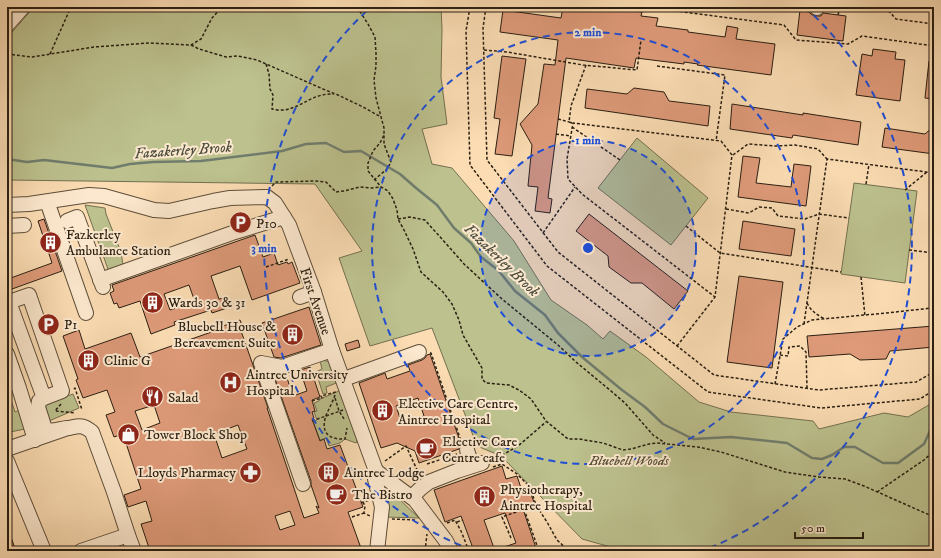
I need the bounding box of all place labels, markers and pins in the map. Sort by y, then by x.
parking icon: P10 [227,210,253,236]
place label: P10 [256,215,277,233]
place label: Fazkerley Ambulance Station [66,226,172,260]
building icon: Fazkerley Ambulance Station [38,229,64,255]
centre of rings [581,241,595,255]
building icon: Wards 30 & 31 [140,289,166,315]
place label: Wards 30 & 31 [167,294,246,312]
parking icon: P1 [36,311,62,337]
place label: P1 [64,316,77,334]
place label: Bluebell House & Bereavement Suite [174,318,276,352]
building icon: Bluebell House & Bereavement Suite [279,321,305,347]
building icon: Clinic G [76,347,102,373]
place label: Clinic G [104,352,151,370]
place label: Aintree University Hospital [246,366,348,400]
hospital icon: Aintree University Hospital [217,369,243,395]
restaurant icon: Salad [139,384,165,410]
place label: Salad [168,389,198,407]
place label: Elective Care Centre, Aintree Hospital [398,395,518,429]
building icon: Elective Care Centre, Aintree Hospital [370,398,396,424]
shop icon: Tower Block Shop [115,421,141,447]
place label: Tower Block Shop [144,426,247,444]
place label: Elective Care Centre cafe [442,433,517,467]
cafe icon: Elective Care Centre cafe [414,436,440,462]
pharmacy icon: Lloyds Pharmacy [238,459,264,485]
building icon: Aintree Lodge [315,459,341,485]
place label: Lloyds Pharmacy [138,464,236,482]
place label: Aintree Lodge [344,464,425,482]
cafe icon: The Bistro [324,481,350,507]
place label: Physiotherapy, Aintree Hospital [500,481,593,515]
building icon: Physiotherapy, Aintree Hospital [471,484,497,510]
place label: The Bistro [352,486,412,504]

